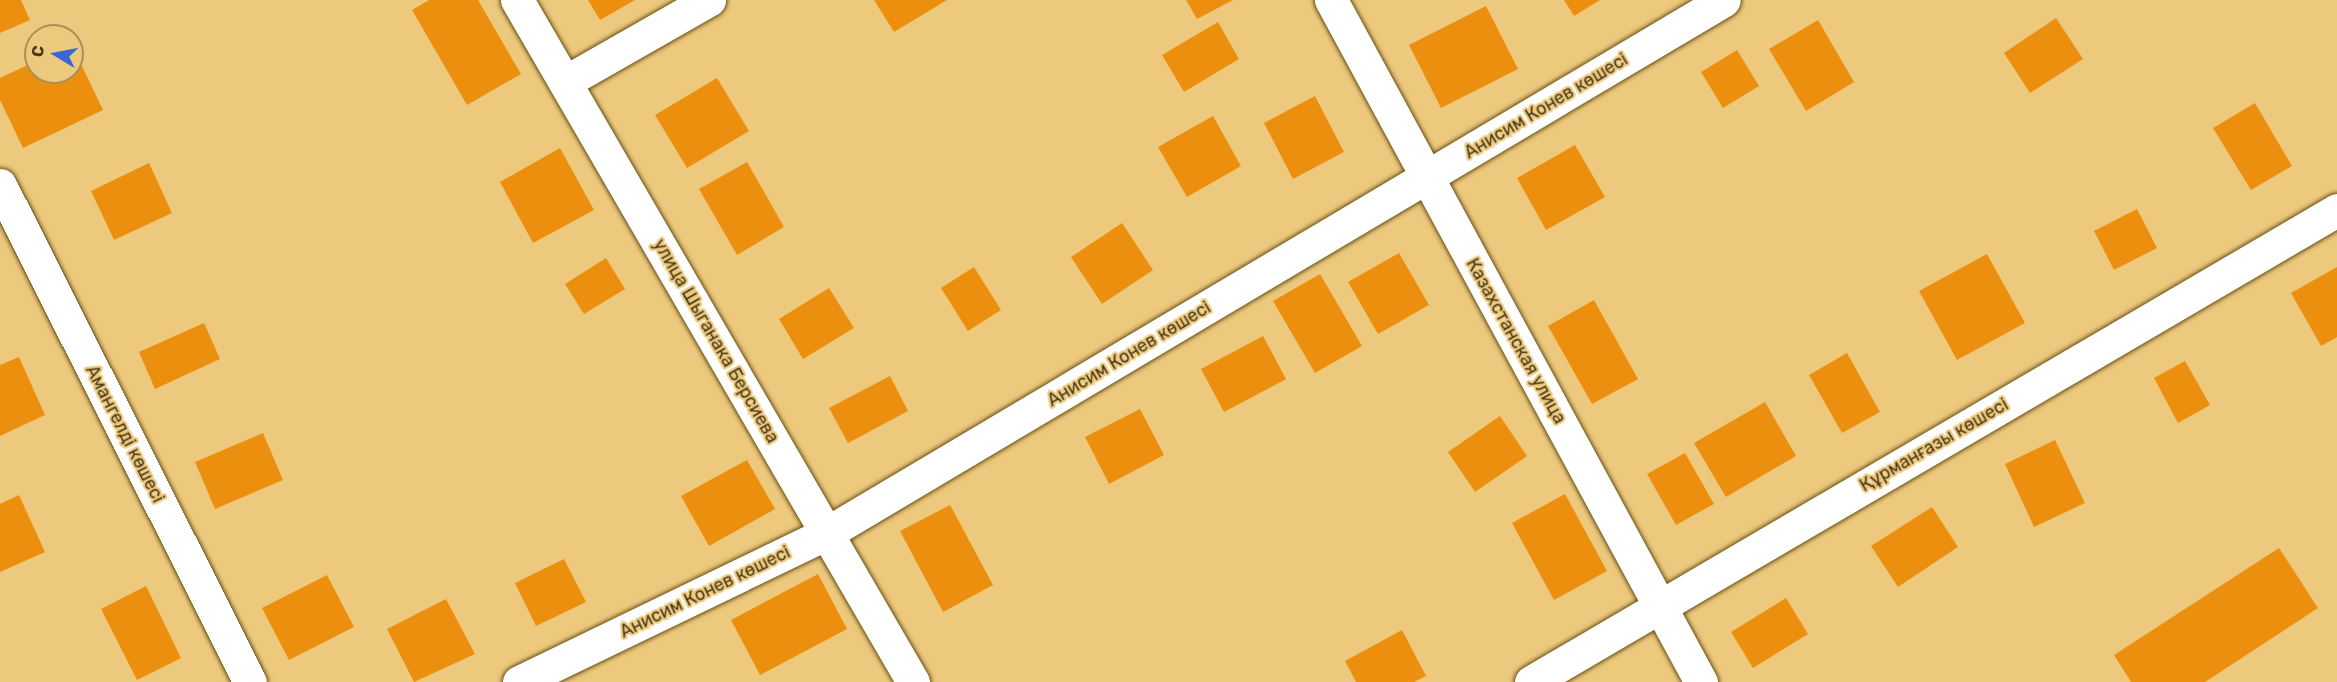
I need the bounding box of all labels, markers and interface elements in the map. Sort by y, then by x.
north arrow [24,24,84,84]
text: С [27,44,48,58]
street label: Анисим Конев көшесі [1460,49,1632,163]
street label: улица Шыганака Берсиева [649,235,783,447]
street label: Казахстанская улица [1461,254,1571,428]
street label: Анисим Конев көшесі [1043,297,1215,411]
street label: Амангелді көшесі [81,362,169,506]
street label: Құрманғазы көшесі [1856,394,2012,496]
street label: Анисим Конев көшесі [616,541,794,643]

